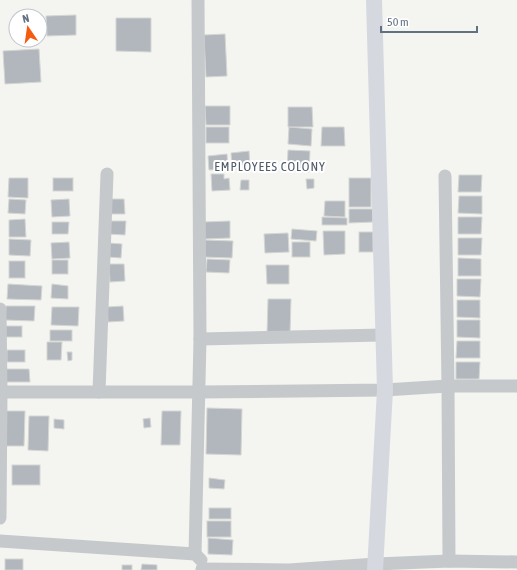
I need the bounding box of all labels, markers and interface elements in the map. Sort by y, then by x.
north arrow [8,8,48,48]
scale bar [381,8,477,34]
text: N [21,12,30,25]
text: 50 m [387,15,409,29]
district label: EMPLOYEES COLONY [214,159,326,174]

